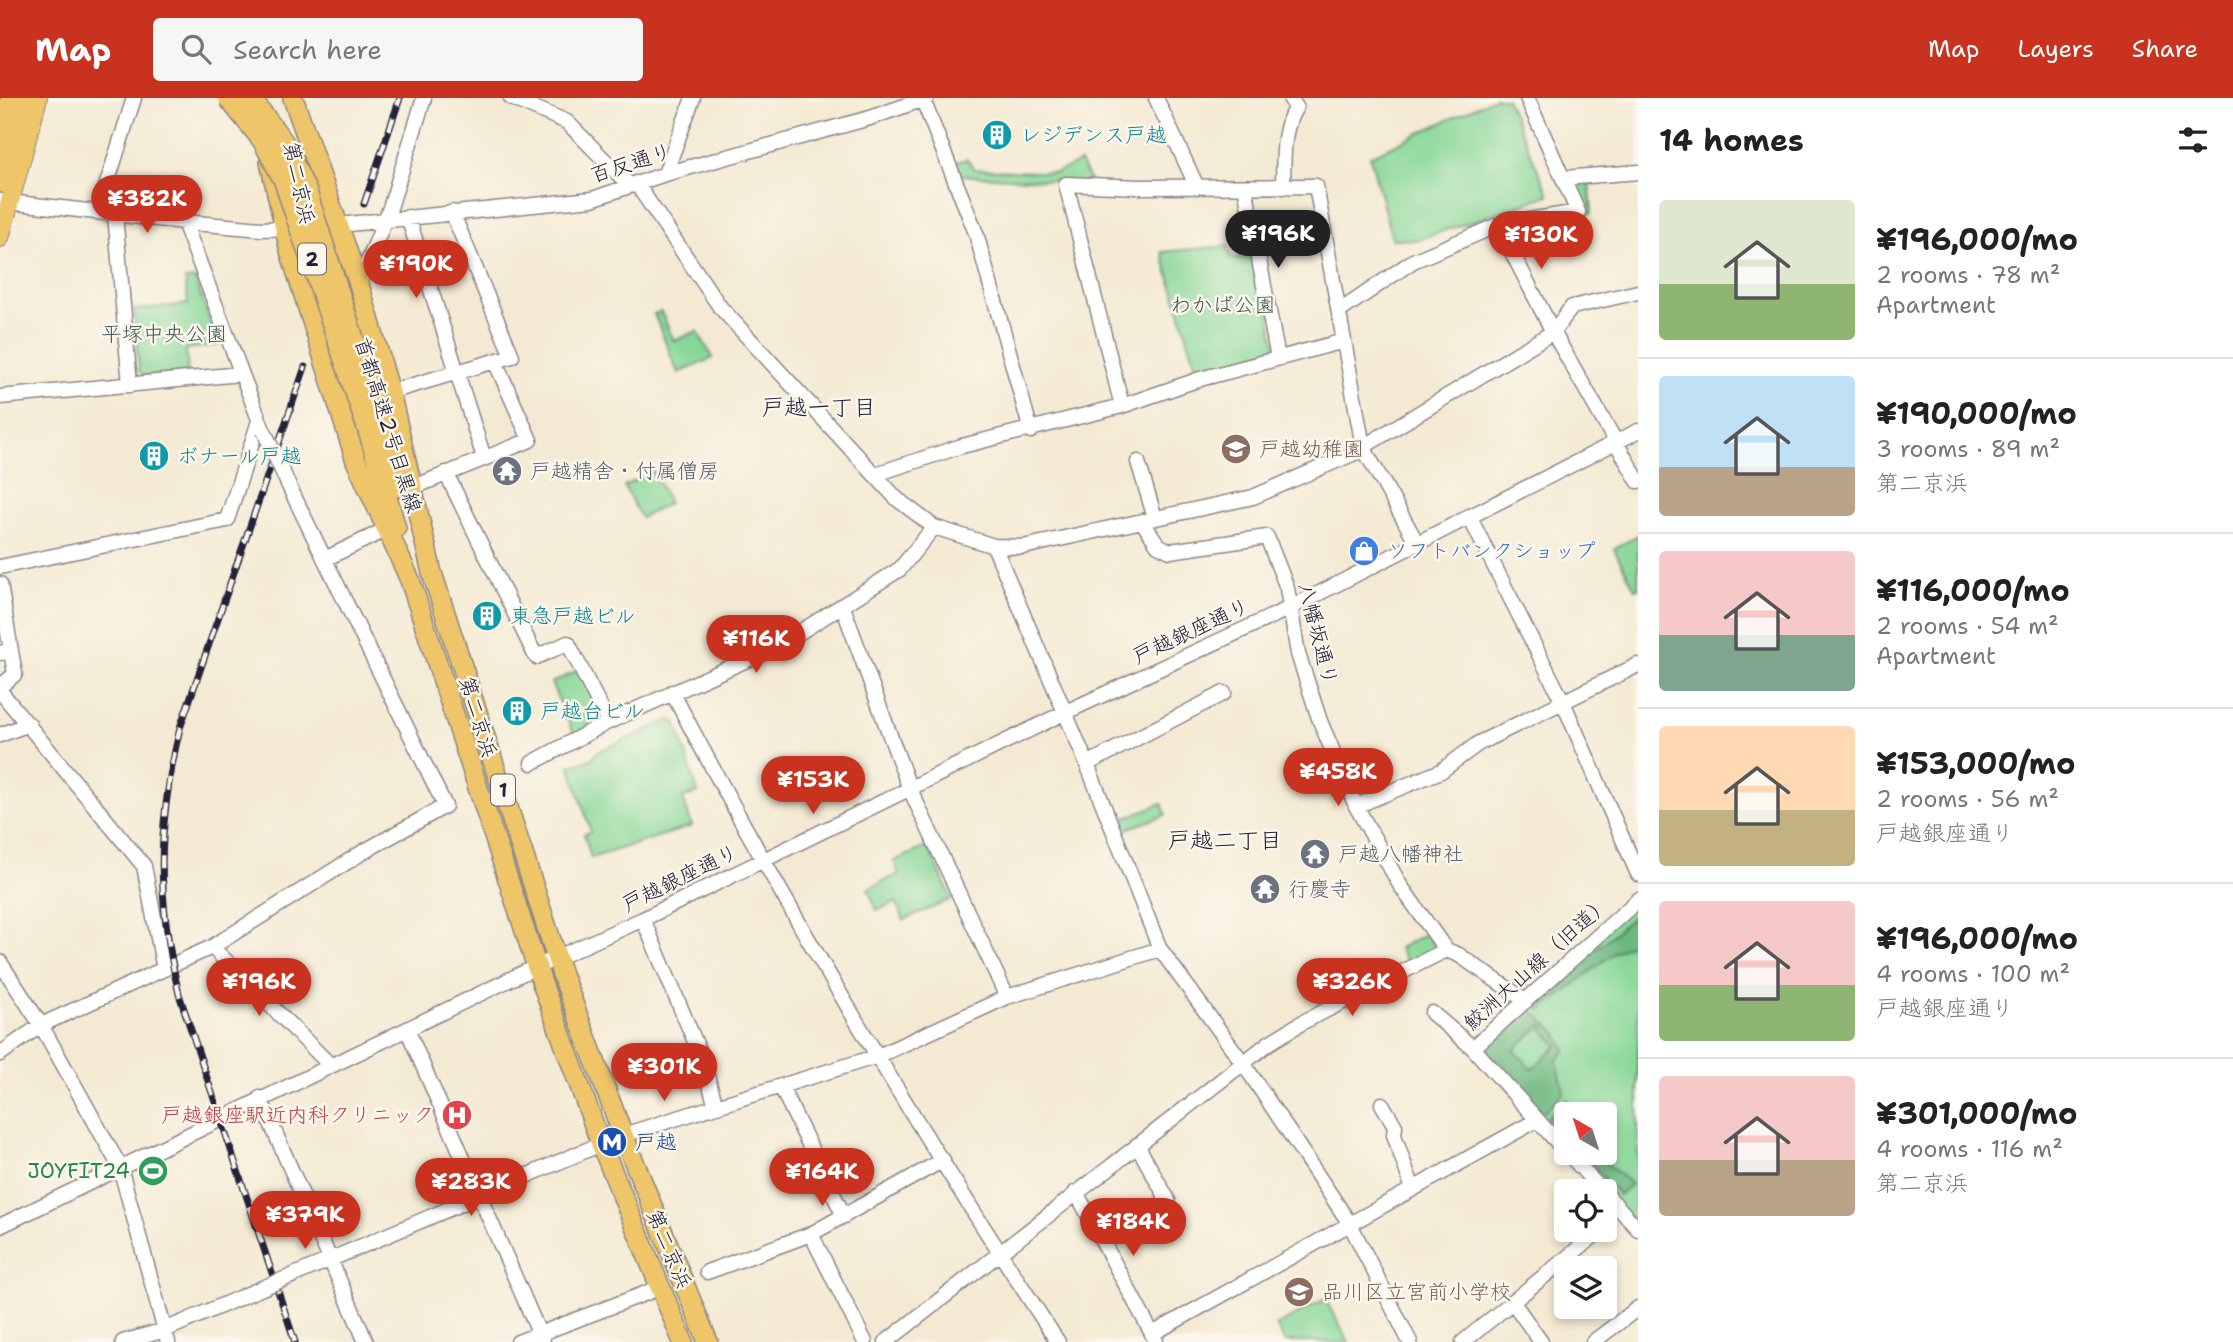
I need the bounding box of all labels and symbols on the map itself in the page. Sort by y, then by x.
building icon: レジデンス戸越 [980,118,1014,152]
place label: レジデンス戸越 [1020,121,1167,149]
street label: 百反通り [587,137,675,189]
street label: 第二京浜 [277,139,321,227]
pin: ¥382K [98,176,196,235]
pin: ¥196K [1229,211,1327,270]
pin: ¥130K [1492,212,1590,271]
pin: ¥190K [367,240,465,300]
road number: 2 [298,244,326,274]
park label: わかば公園 [1171,291,1276,319]
park label: 平塚中央公園 [101,320,227,348]
street label: 首都高速2号目黒線 [348,334,428,516]
district label: 戸越一丁目 [762,392,877,422]
school or university icon: 戸越幼稚園 [1219,432,1253,466]
place label: 戸越幼稚園 [1259,435,1364,463]
building icon: ボナール戸越 [137,439,171,473]
place label: ボナール戸越 [177,442,302,470]
temple icon: 戸越精舎・付属僧房 [490,454,524,488]
place label: 戸越精舎・付属僧房 [530,457,719,485]
shop icon: ソフトバンクショップ [1347,534,1381,568]
place label: ソフトバンクショップ [1387,537,1596,565]
street label: 八幡坂通り [1292,580,1344,688]
street label: 戸越銀座通り [1128,592,1254,670]
building icon: 東急戸越ビル [470,599,504,633]
place label: 東急戸越ビル [510,602,636,630]
pin: ¥116K [707,616,805,675]
street label: 第二京浜 [452,673,504,761]
building icon: 戸越台ビル [500,694,534,728]
place label: 戸越台ビル [540,697,645,725]
pin: ¥458K [1289,748,1387,808]
pin: ¥153K [764,756,862,816]
road number: 1 [491,775,515,806]
district label: 戸越二丁目 [1168,825,1283,855]
temple icon: 戸越八幡神社 [1298,837,1332,871]
street label: 戸越銀座通り [617,838,743,918]
place label: 戸越八幡神社 [1338,840,1464,868]
temple icon: 行慶寺 [1248,872,1282,906]
place label: 行慶寺 [1288,875,1351,903]
street label: 鮫洲大山線（旧道） [1457,889,1617,1037]
pin: ¥196K [210,958,308,1018]
pin: ¥326K [1303,958,1401,1018]
pin: ¥301K [615,1044,713,1103]
hospital icon: 戸越銀座駅近内科クリニック [440,1098,474,1132]
place label: 戸越銀座駅近内科クリニック [161,1101,434,1129]
north arrow [1554,1102,1617,1166]
metro station icon: 戸越 [595,1125,629,1159]
place label: 戸越 [635,1128,677,1156]
pin: ¥164K [773,1148,871,1208]
sports icon: JOYFIT24 [136,1154,170,1188]
place label: JOYFIT24 [27,1157,130,1185]
pin: ¥283K [422,1158,520,1218]
pin: ¥379K [256,1192,354,1251]
pin: ¥184K [1084,1198,1182,1258]
street label: 第二京浜 [640,1205,698,1293]
school or university icon: 品川区立宮前小学校 [1282,1275,1316,1309]
place label: 品川区立宮前小学校 [1322,1278,1511,1306]

